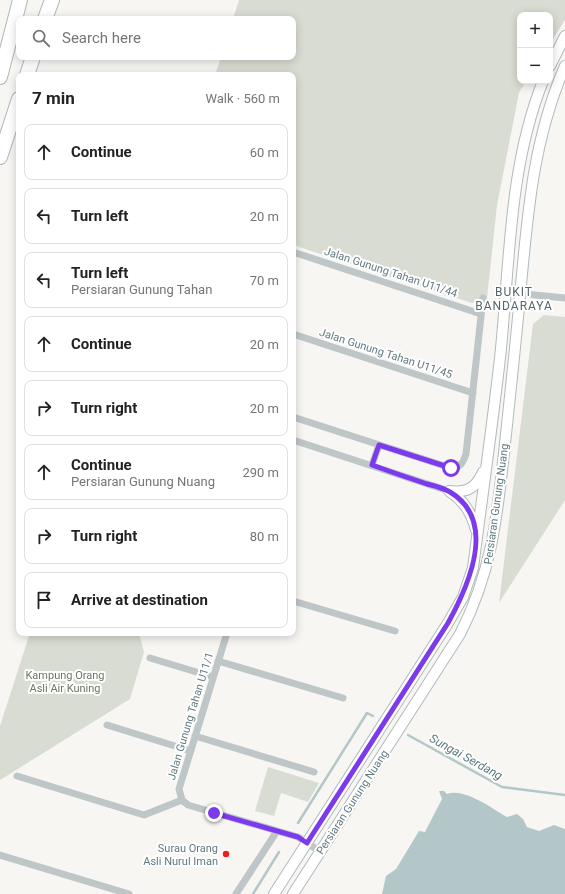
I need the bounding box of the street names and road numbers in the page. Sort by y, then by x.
street label: Jalan Gunung Tahan U11/44 [323,245,459,300]
street label: Jalan Gunung Tahan U11/45 [318,326,454,381]
street label: Persiaran Gunung Nuang [482,443,511,565]
street label: Jalan Gunung Tahan U11/1 [165,651,216,782]
street label: Persiaran Gunung Nuang [314,748,391,857]

